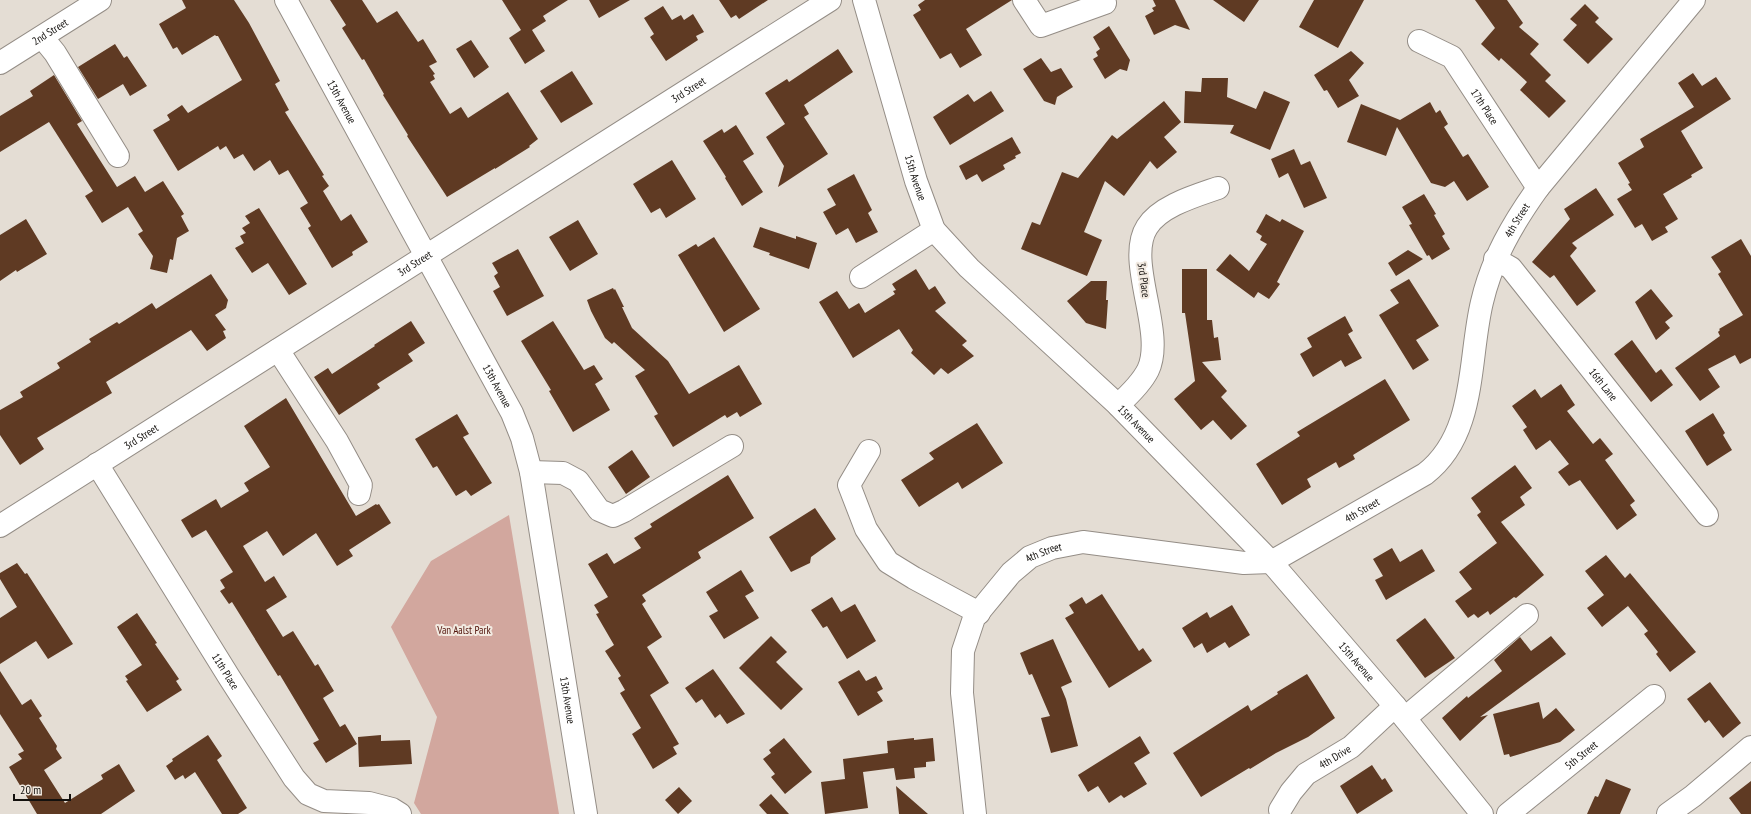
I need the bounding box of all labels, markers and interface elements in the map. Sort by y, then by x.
street label: 2nd Street [29,15,70,48]
street label: 3rd Street [669,74,708,106]
street label: 13th Avenue [324,77,359,126]
street label: 17th Place [1468,86,1502,128]
street label: 15th Avenue [902,153,930,203]
street label: 4th Street [1501,200,1533,240]
street label: 3rd Street [395,247,434,279]
street label: 3rd Place [1135,262,1153,299]
street label: 13th Avenue [480,362,515,411]
street label: 16th Lane [1586,365,1621,404]
street label: 15th Avenue [1115,402,1158,446]
street label: 3rd Street [121,421,161,453]
street label: 4th Street [1342,495,1382,526]
street label: 4th Street [1022,539,1063,565]
park label: Van Aalst Park [436,623,491,637]
street label: 15th Avenue [1336,639,1378,684]
street label: 11th Place [209,651,242,693]
street label: 13th Avenue [557,676,578,725]
street label: 5th Street [1562,738,1600,772]
street label: 4th Drive [1316,741,1354,772]
scale bar [14,776,70,802]
text: 20 m [20,782,41,797]

